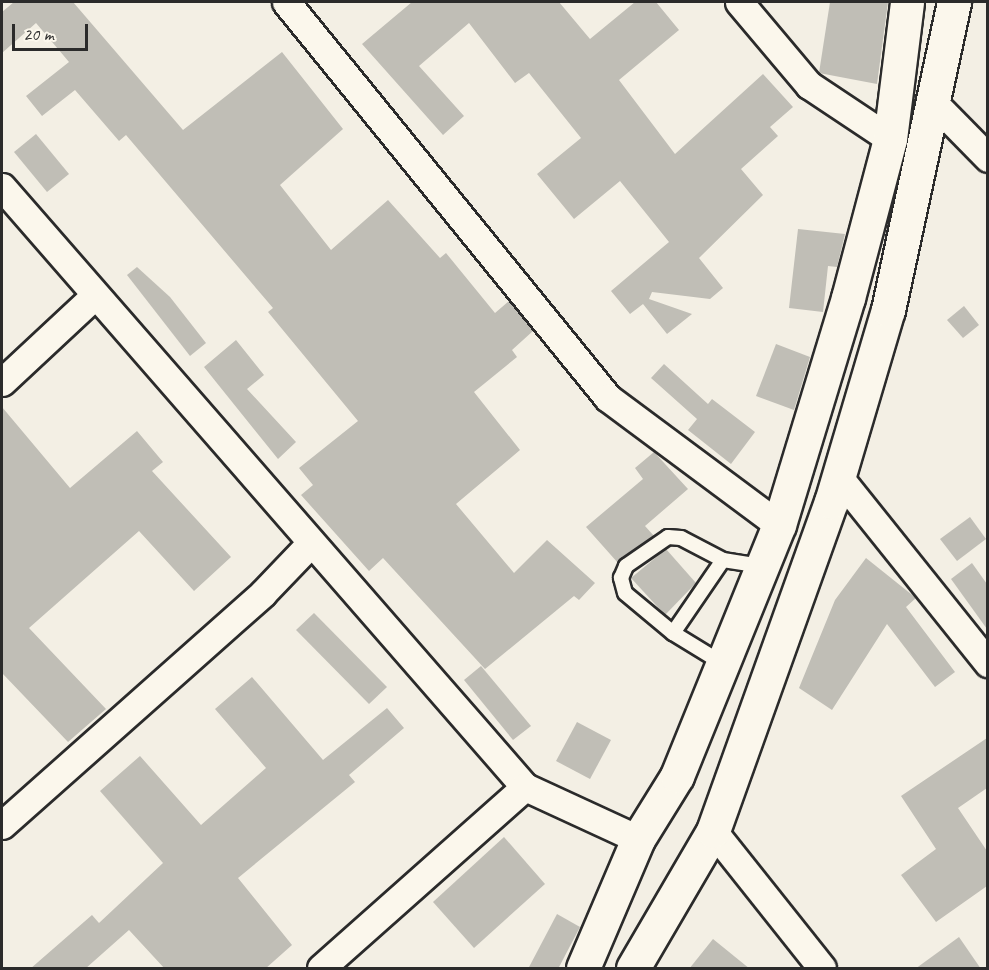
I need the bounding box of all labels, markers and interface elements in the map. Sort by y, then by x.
scale bar [15,12,92,50]
text: 20 m [23,23,54,45]

